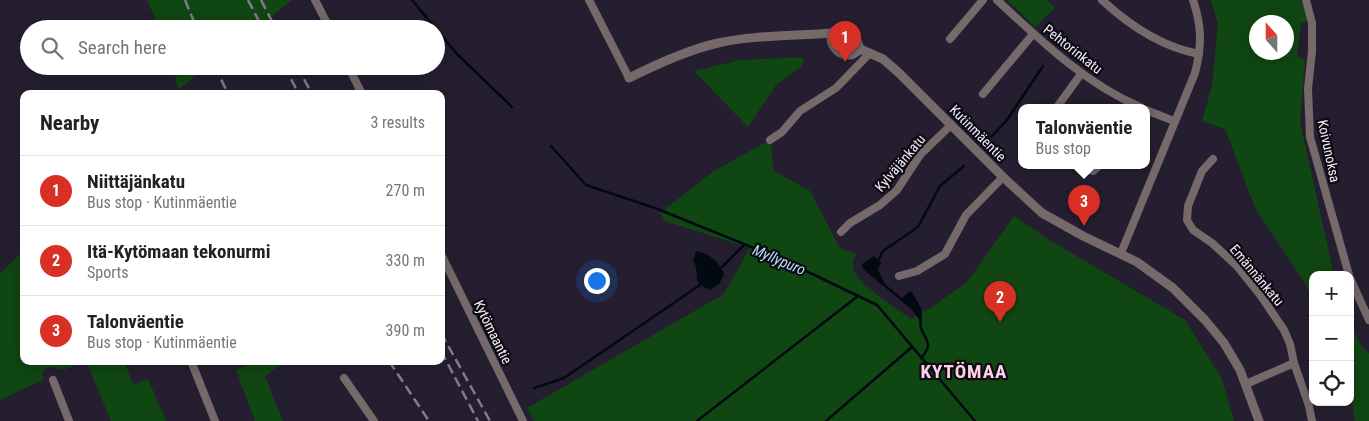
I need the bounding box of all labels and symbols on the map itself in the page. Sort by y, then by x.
north arrow [1249,15,1294,60]
pin: 1 [829,21,861,62]
street label: Pehtorinkatu [1040,21,1106,77]
street label: Kutinmäentie [947,102,1010,165]
street label: Koivunoksa [1315,118,1343,184]
street label: Kylväjänkatu [872,131,928,195]
pin: 3 [1068,185,1100,226]
water label: Myllypuro [750,241,808,279]
street label: Emännänkatu [1227,241,1287,309]
your location [584,268,610,294]
pin: 2 [984,281,1016,322]
street label: Kytömaantie [471,298,515,367]
district label: KYTÖMAA [921,360,1007,383]

